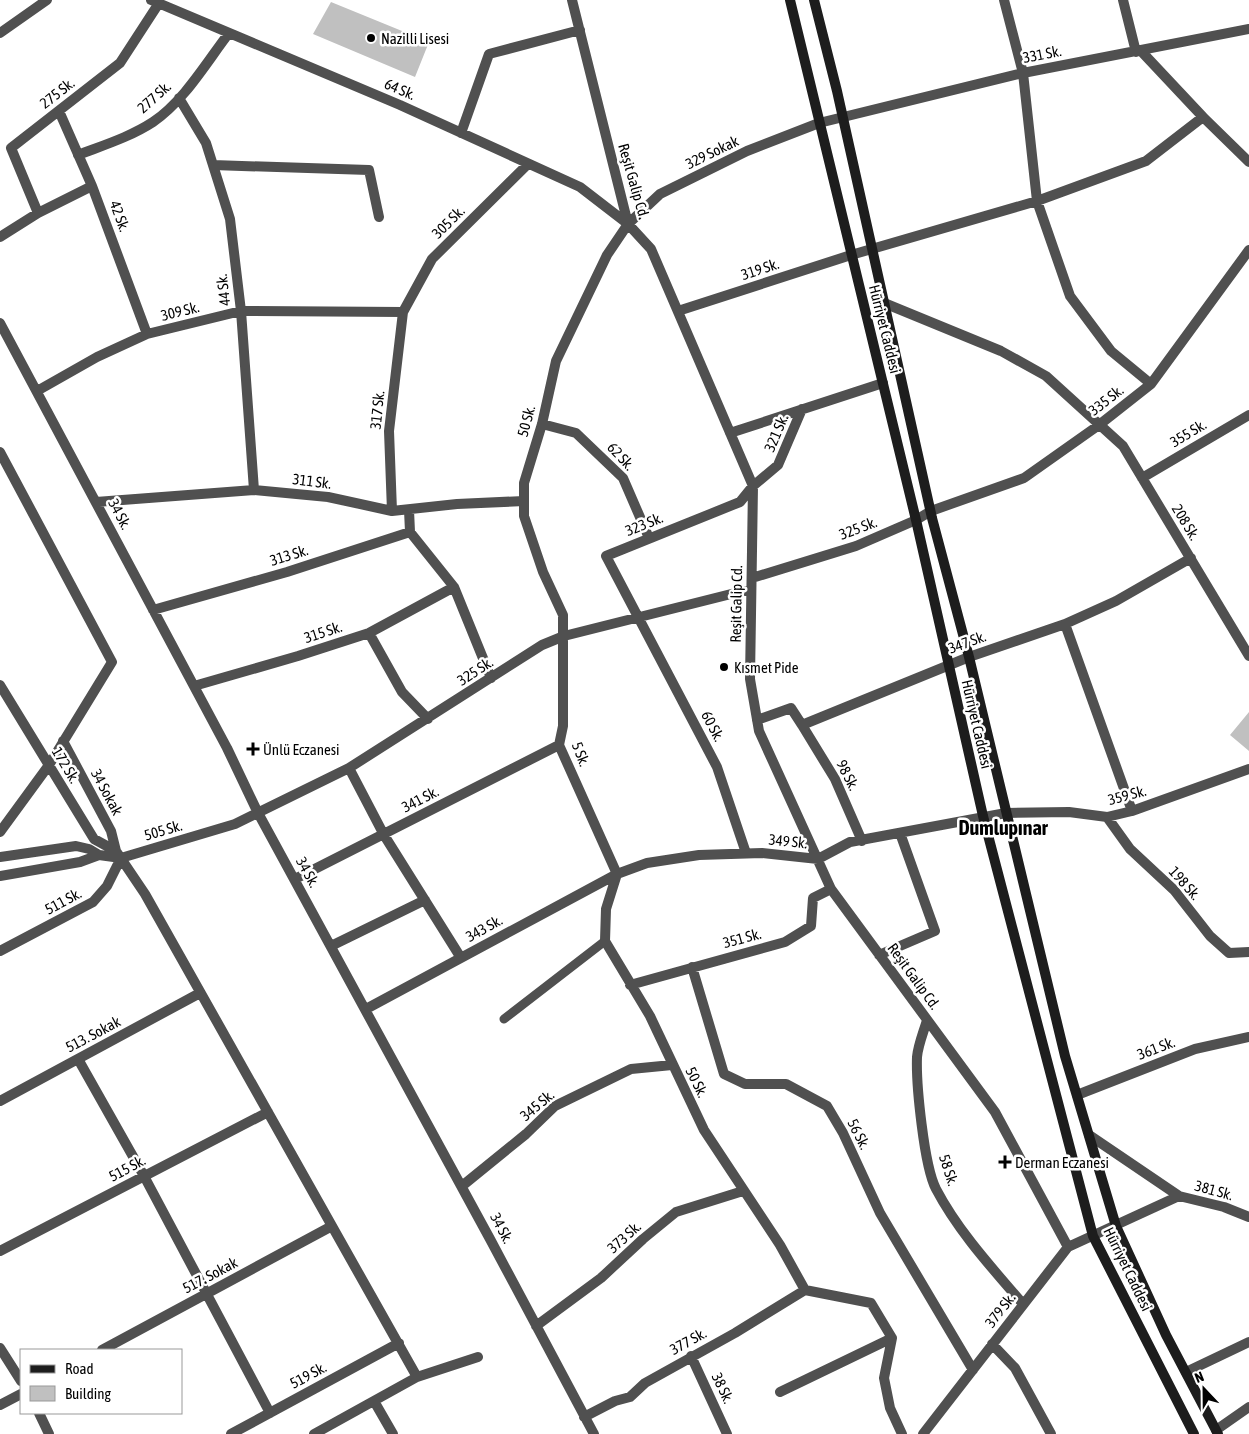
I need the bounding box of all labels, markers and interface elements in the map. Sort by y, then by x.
place label: Nazilli Lisesi [381,30,449,47]
marker: Nazilli Lisesi [365,32,377,44]
street label: 331 Sk. [1021,42,1063,66]
street label: 275 Sk. [36,74,78,112]
street label: 64 Sk. [382,75,418,103]
street label: 277 Sk. [134,77,174,116]
street label: 329 Sokak [683,132,742,172]
street label: Reşit Galip Cd. [615,141,653,221]
street label: 42 Sk. [107,198,134,234]
street label: 305 Sk. [428,202,468,242]
street label: 319 Sk. [739,255,781,283]
street label: 44 Sk. [213,273,233,307]
street label: Hürriyet Caddesi [866,283,904,375]
street label: 309 Sk. [159,298,201,324]
street label: 335 Sk. [1085,381,1127,419]
street label: 317 Sk. [367,390,388,430]
street label: 50 Sk. [514,403,538,439]
street label: 321 Sk. [761,412,792,454]
street label: 355 Sk. [1167,416,1209,450]
street label: 62 Sk. [604,439,638,474]
street label: 311 Sk. [292,470,333,492]
street label: 34 Sk. [105,496,135,532]
street label: 208 Sk. [1169,501,1203,543]
street label: 323 Sk. [623,509,665,539]
street label: 325 Sk. [837,513,879,543]
street label: 313 Sk. [268,541,310,569]
street label: Reşit Galip Cd. [727,565,745,643]
street label: 315 Sk. [302,618,344,646]
street label: 347 Sk. [946,627,988,657]
street label: 325 Sk. [454,653,496,689]
place label: Kısmet Pide [734,659,799,676]
marker: Kısmet Pide [718,661,730,673]
street label: Hürriyet Caddesi [958,678,996,770]
street label: 60 Sk. [698,708,728,744]
street label: 5 Sk. [569,739,593,769]
place label: Ünlü Eczanesi [263,741,340,758]
marker: Ünlü Eczanesi [247,743,259,755]
street label: 172 Sk. [49,744,83,786]
street label: 98 Sk. [833,757,863,793]
street label: 34 Sokak [88,766,126,818]
street label: 341 Sk. [399,782,441,815]
street label: 359 Sk. [1106,782,1148,808]
street label: 505 Sk. [142,816,184,844]
district label: Dumlupınar [958,816,1049,839]
street label: 349 Sk. [768,831,808,852]
street label: 34 Sk. [293,854,323,890]
street label: 198 Sk. [1166,863,1205,903]
street label: 511 Sk. [42,884,84,918]
street label: 343 Sk. [463,911,505,945]
street label: 351 Sk. [721,925,763,951]
street label: Reşit Galip Cd. [884,940,944,1013]
street label: 513. Sokak [63,1012,124,1055]
street label: 361 Sk. [1135,1033,1177,1063]
street label: 50 Sk. [682,1064,712,1100]
street label: 345 Sk. [517,1086,558,1124]
street label: 56 Sk. [844,1116,874,1152]
street label: 515 Sk. [106,1151,148,1185]
street label: 58 Sk. [936,1152,962,1188]
place label: Derman Eczanesi [1015,1154,1109,1171]
marker: Derman Eczanesi [999,1156,1011,1168]
street label: 381 Sk. [1193,1177,1235,1203]
street label: 34 Sk. [487,1210,517,1246]
street label: 373 Sk. [604,1217,644,1256]
street label: Hürriyet Caddesi [1100,1224,1156,1314]
street label: 517. Sokak [180,1253,241,1296]
street label: 379 Sk. [981,1289,1019,1331]
street label: 377 Sk. [667,1324,709,1358]
legend [20,1349,182,1414]
street label: 519 Sk. [287,1358,329,1392]
text: Road [65,1360,94,1377]
north arrow [1179,1364,1229,1414]
text: N [1192,1368,1206,1386]
street label: 38 Sk. [709,1370,738,1406]
text: Building [65,1385,111,1402]

